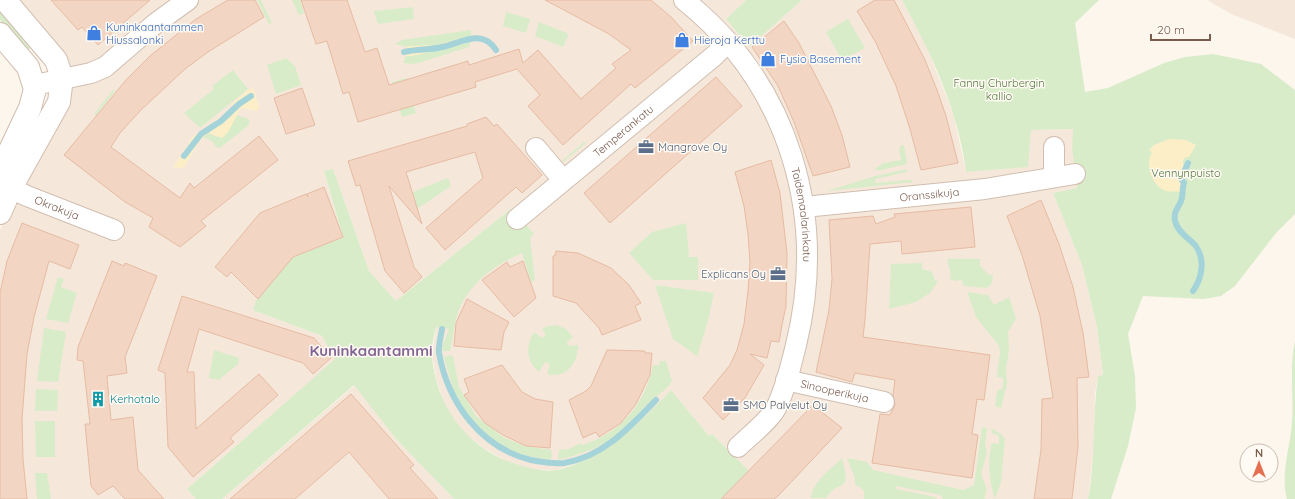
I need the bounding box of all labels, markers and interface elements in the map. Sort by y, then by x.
scale bar [1151,16,1210,42]
place label: Kuninkaantammen Hiussalonki [106,20,203,47]
text: 20 m [1157,22,1185,37]
shop icon: Kuninkaantammen Hiussalonki [85,24,103,42]
shop icon: Hieroja Kerttu [673,31,691,49]
place label: Hieroja Kerttu [694,33,765,47]
shop icon: Fysio Basement [759,50,777,68]
place label: Fysio Basement [780,52,861,66]
park label: Fanny Churbergin kallio [953,76,1045,103]
street label: Temperankatu [590,102,656,160]
office icon: Mangrove Oy [637,138,655,156]
place label: Mangrove Oy [658,140,727,154]
street label: Taidemaalarinkatu [788,166,814,262]
park label: Vennynpuisto [1151,166,1221,180]
street label: Oranssikuja [899,185,960,204]
street label: Okrakuja [32,193,81,223]
office icon: Explicans Oy [769,265,787,283]
place label: Explicans Oy [701,267,766,281]
district label: Kuninkaantammi [309,341,433,360]
street label: Sinooperikuja [799,377,870,405]
building icon: Kerhotalo [89,390,107,408]
place label: Kerhotalo [110,392,160,406]
office icon: SMO Palvelut Oy [722,396,740,414]
place label: SMO Palvelut Oy [743,398,827,412]
north arrow [1239,443,1279,483]
text: N [1255,446,1263,460]

